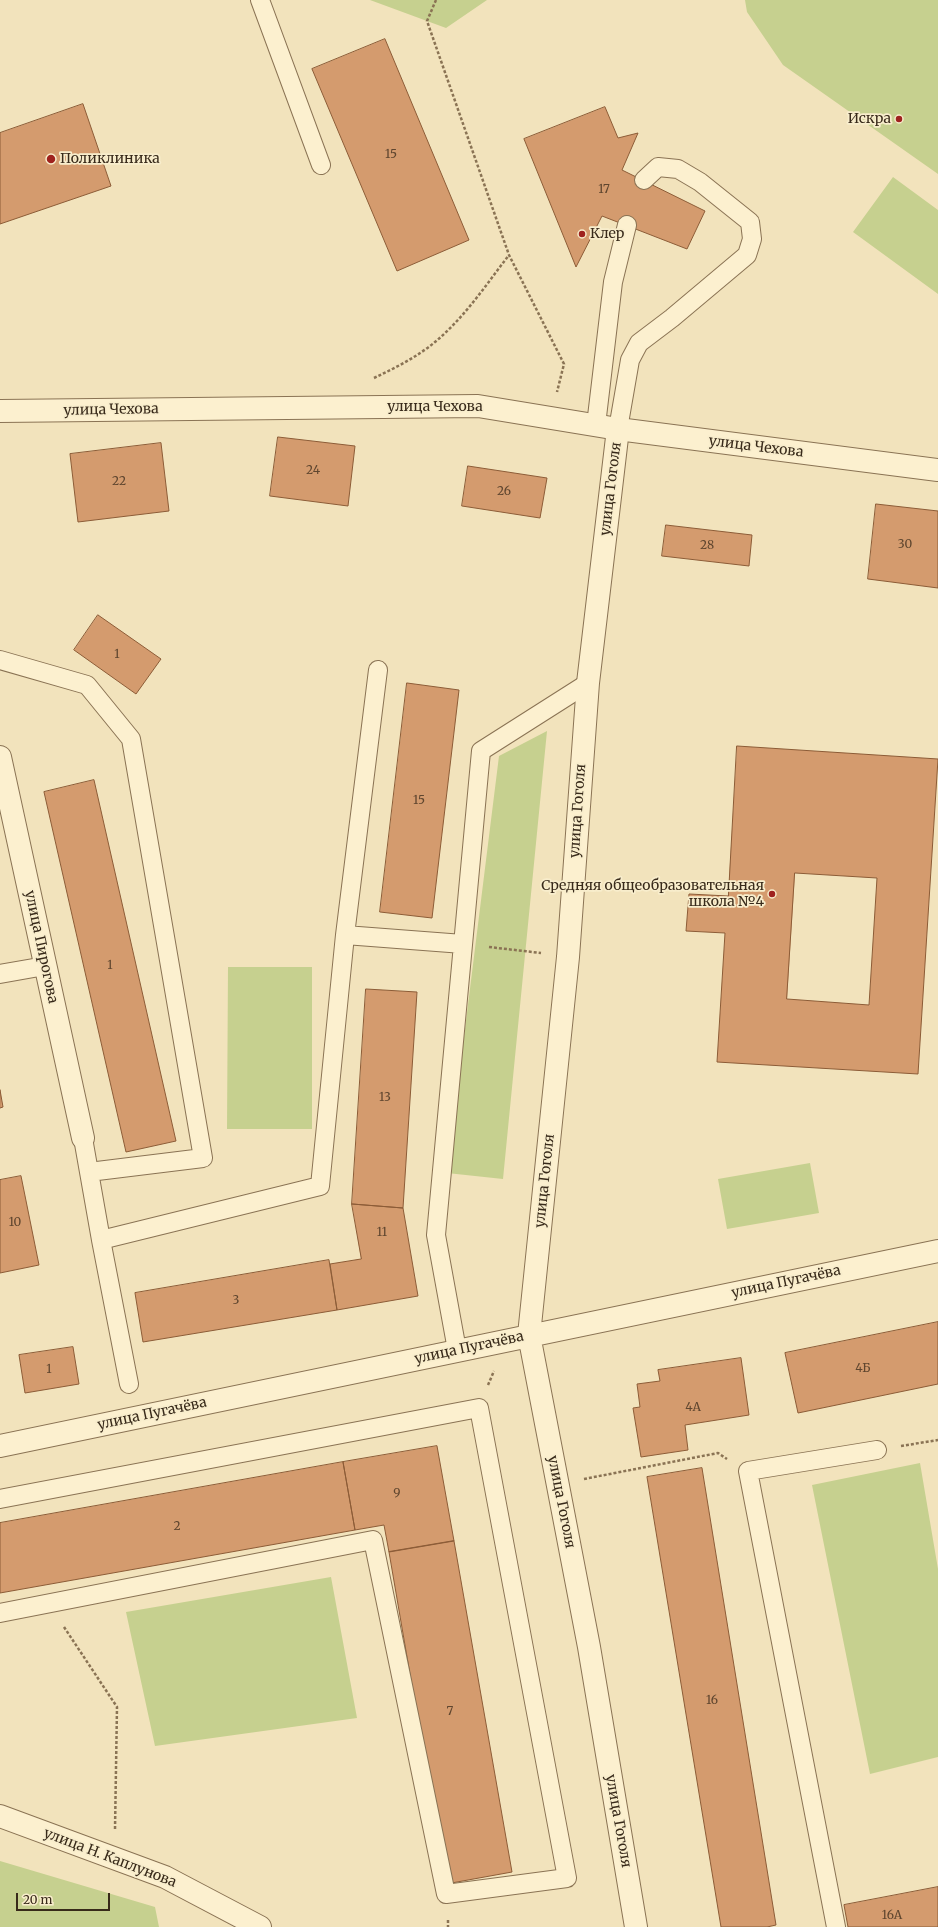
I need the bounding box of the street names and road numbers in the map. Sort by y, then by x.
street label: улица Чехова [387,399,483,415]
street label: улица Чехова [63,401,159,419]
street label: улица Чехова [708,433,804,461]
street label: улица Гоголя [597,441,625,537]
street label: улица Гоголя [566,763,590,859]
street label: улица Пирогова [21,889,61,1005]
street label: улица Гоголя [532,1133,558,1229]
street label: улица Пугачёва [730,1262,842,1302]
street label: улица Пугачёва [413,1328,525,1368]
street label: улица Пугачёва [96,1394,208,1434]
street label: улица Гоголя [544,1454,578,1550]
street label: улица Гоголя [602,1773,634,1869]
street label: улица Н. Каплунова [41,1825,179,1891]

